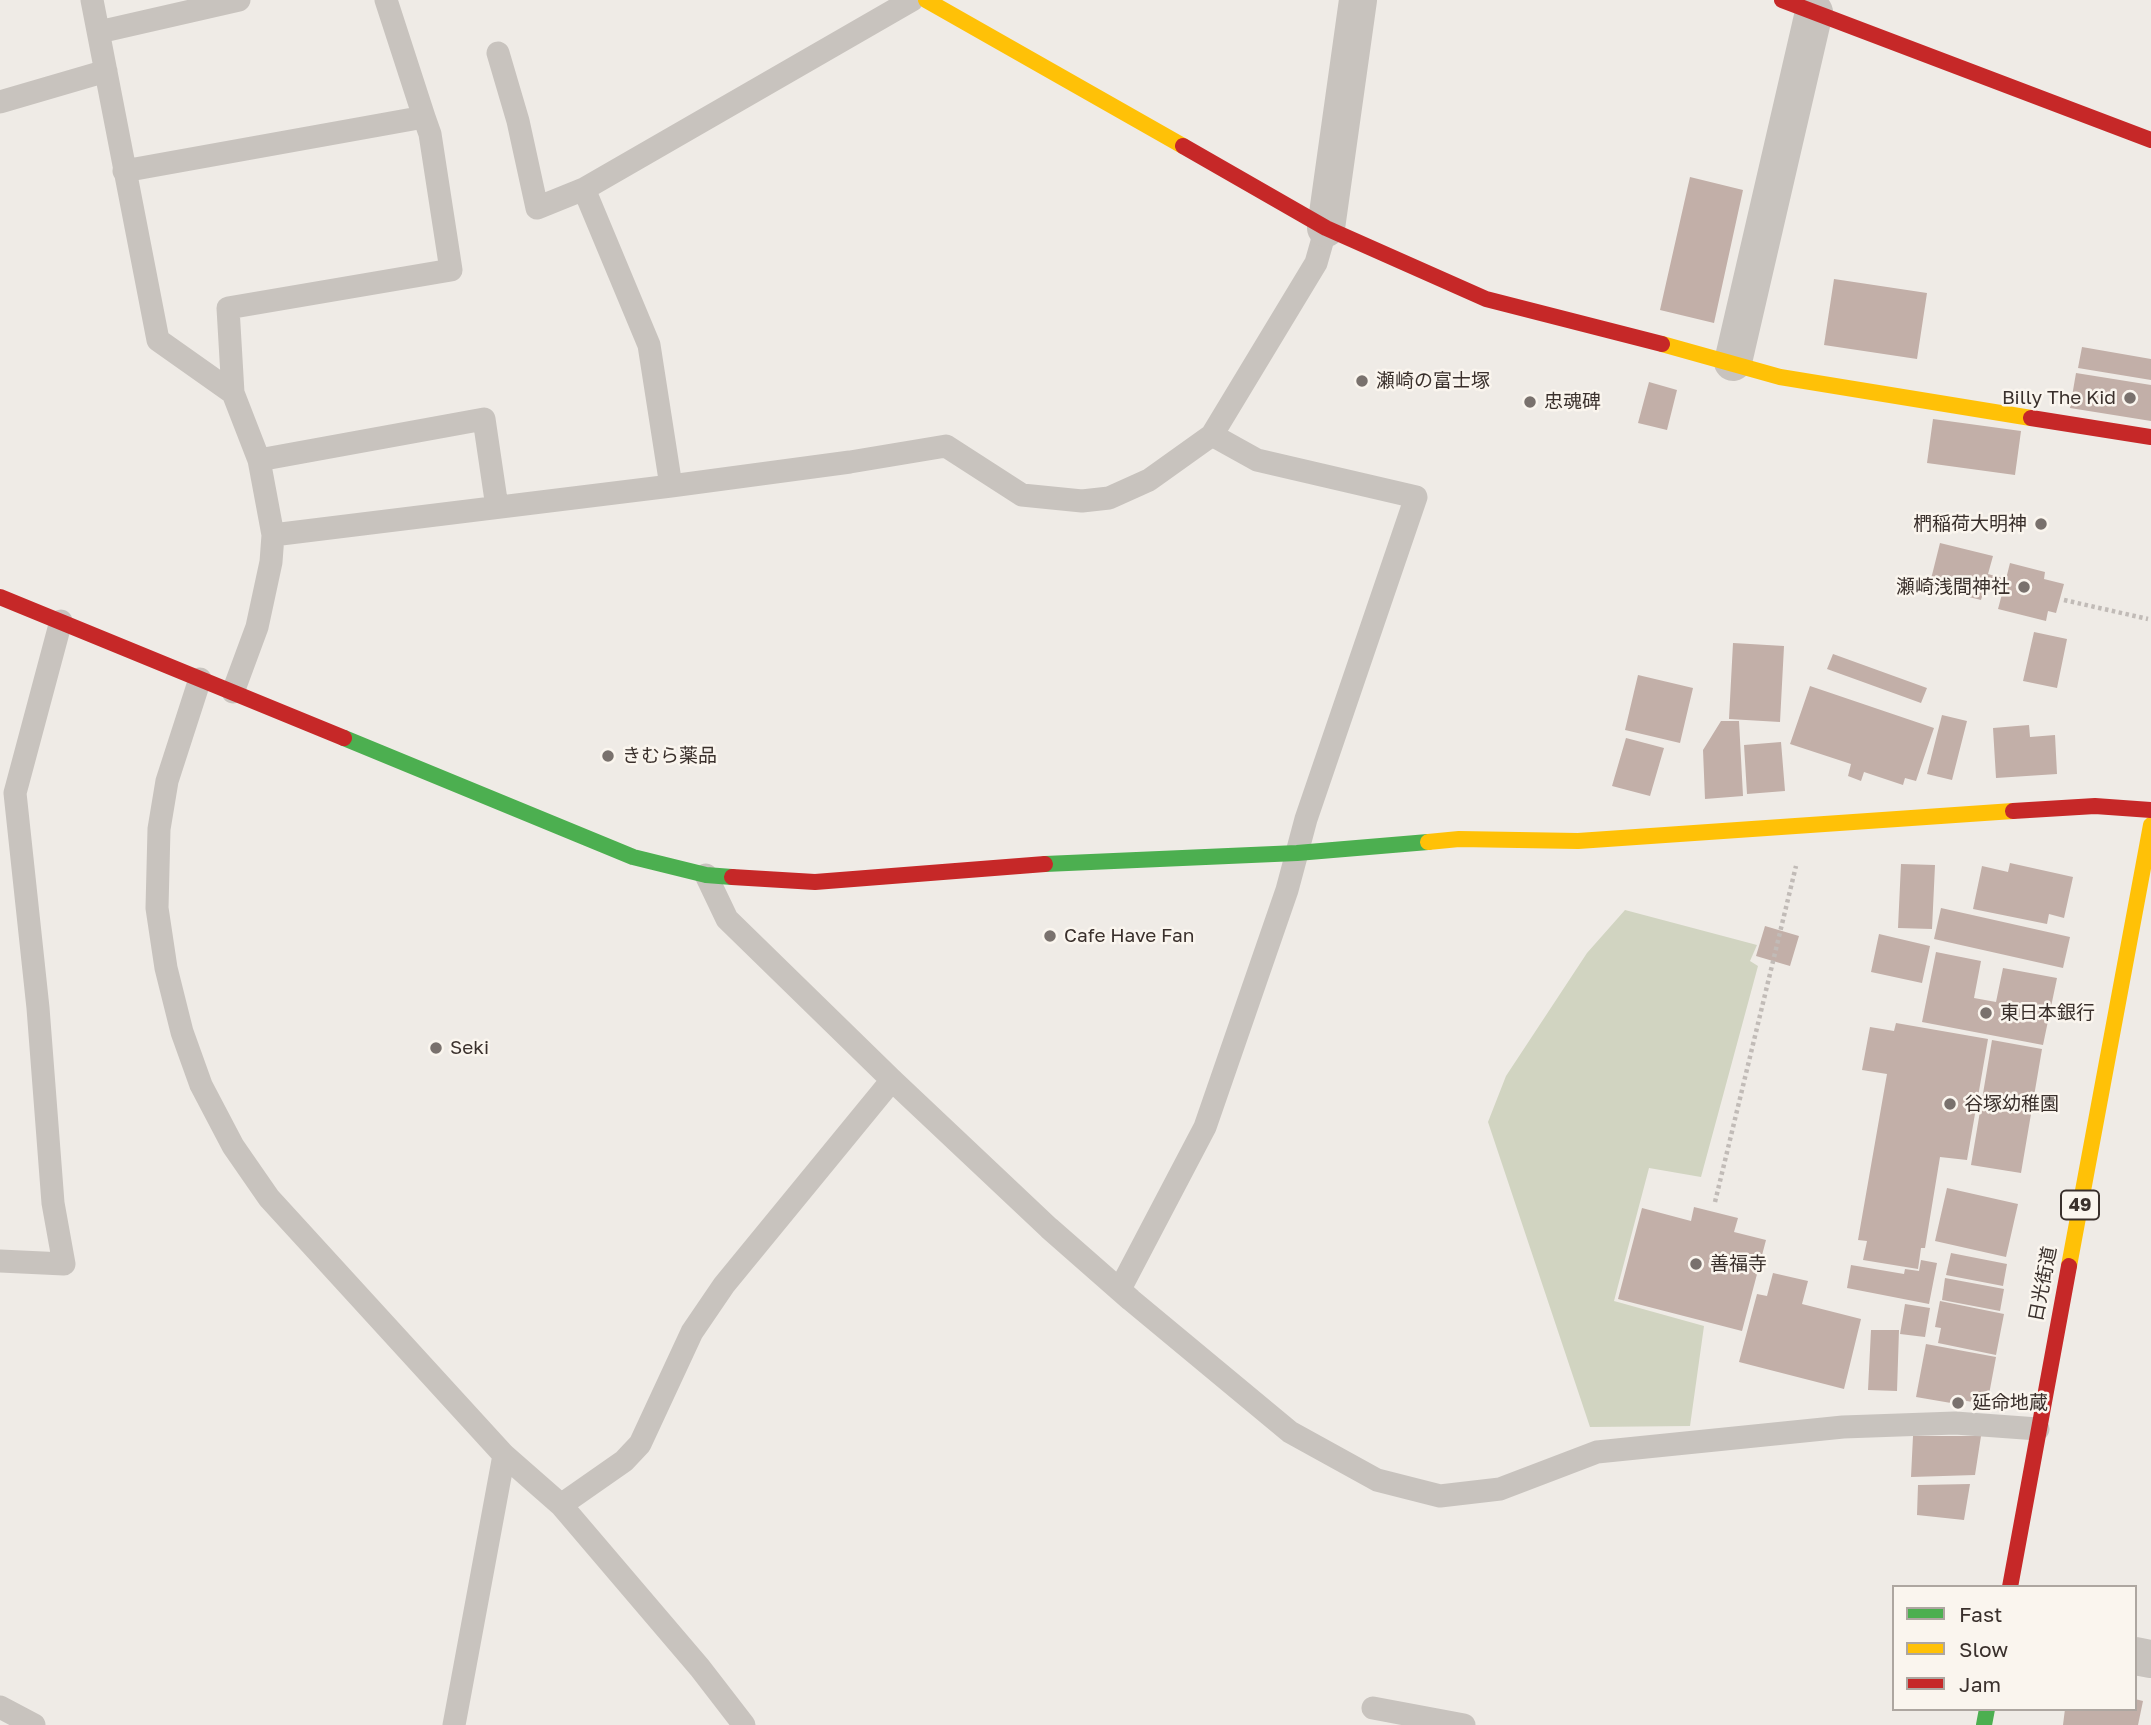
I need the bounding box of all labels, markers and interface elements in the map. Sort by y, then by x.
place label: 瀬崎の富士塚 [1376,370,1490,392]
marker: 瀬崎の富士塚 [1354,373,1370,389]
place label: Billy The Kid [2002,387,2116,409]
marker: Billy The Kid [2122,390,2138,406]
place label: 忠魂碑 [1544,391,1601,413]
marker: 忠魂碑 [1522,394,1538,410]
place label: 椚稲荷大明神 [1913,513,2027,535]
marker: 椚稲荷大明神 [2033,516,2049,532]
place label: 瀬崎浅間神社 [1896,576,2010,598]
marker: 瀬崎浅間神社 [2016,579,2032,595]
place label: きむら薬品 [622,745,717,767]
marker: きむら薬品 [600,748,616,764]
place label: Cafe Have Fan [1064,925,1194,947]
marker: Cafe Have Fan [1042,928,1058,944]
place label: 東日本銀行 [2000,1002,2095,1024]
marker: 東日本銀行 [1978,1005,1994,1021]
place label: Seki [450,1037,489,1059]
marker: Seki [428,1040,444,1056]
place label: 谷塚幼稚園 [1964,1093,2059,1115]
marker: 谷塚幼稚園 [1942,1096,1958,1112]
road number: 49 [2061,1190,2099,1220]
street label: 日光街道 [2025,1245,2061,1323]
place label: 善福寺 [1710,1253,1767,1275]
marker: 善福寺 [1688,1256,1704,1272]
place label: 延命地蔵 [1972,1392,2048,1414]
marker: 延命地蔵 [1950,1395,1966,1411]
legend [1892,1585,2137,1711]
text: Fast [1959,1601,2002,1627]
text: Slow [1959,1636,2008,1662]
text: Jam [1959,1671,2001,1697]

